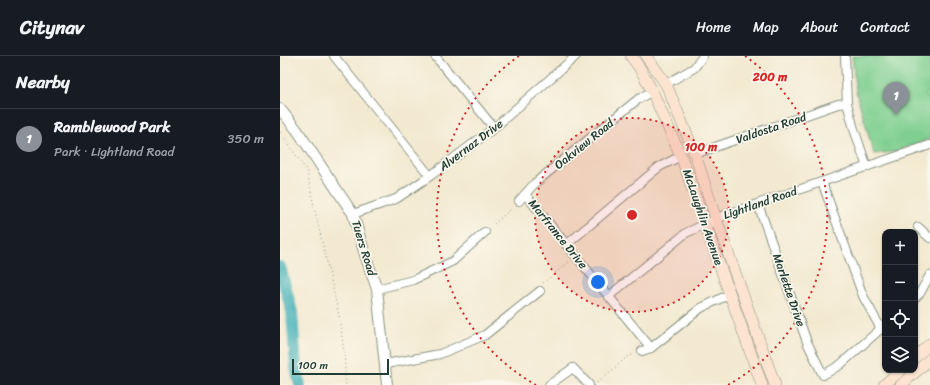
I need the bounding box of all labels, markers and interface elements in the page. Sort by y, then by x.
text: Citynav [20,11,84,44]
text: Home [696,15,731,40]
text: Map [753,15,779,40]
text: About [801,15,838,40]
text: Contact [860,15,910,40]
text: 200 m [752,66,788,88]
text: Nearby [16,67,70,97]
pin: 1 [883,82,909,115]
street label: Valdosta Road [733,105,810,150]
street label: Oakview Road [549,112,620,175]
street label: Alvernaz Drive [433,113,508,177]
text: Ramblewood Park [54,114,170,140]
text: 1 [26,127,32,150]
text: 350 m [227,127,264,150]
text: 100 m [685,136,718,158]
text: Park · Lightland Road [54,140,174,163]
street label: McLaughlin Avenue [676,166,730,268]
street label: Lightland Road [720,180,802,226]
street label: Marfrance Drive [523,194,593,274]
centre of rings [625,208,639,222]
street label: Tuers Road [345,217,383,279]
map controls [882,229,918,373]
button: + [882,229,918,265]
street label: Marlette Drive [766,250,812,330]
button: − [882,265,918,301]
your location [588,272,608,292]
button: locate [882,301,918,337]
button: layers [882,337,918,373]
text: 100 m [298,356,328,375]
scale bar [292,357,389,376]

